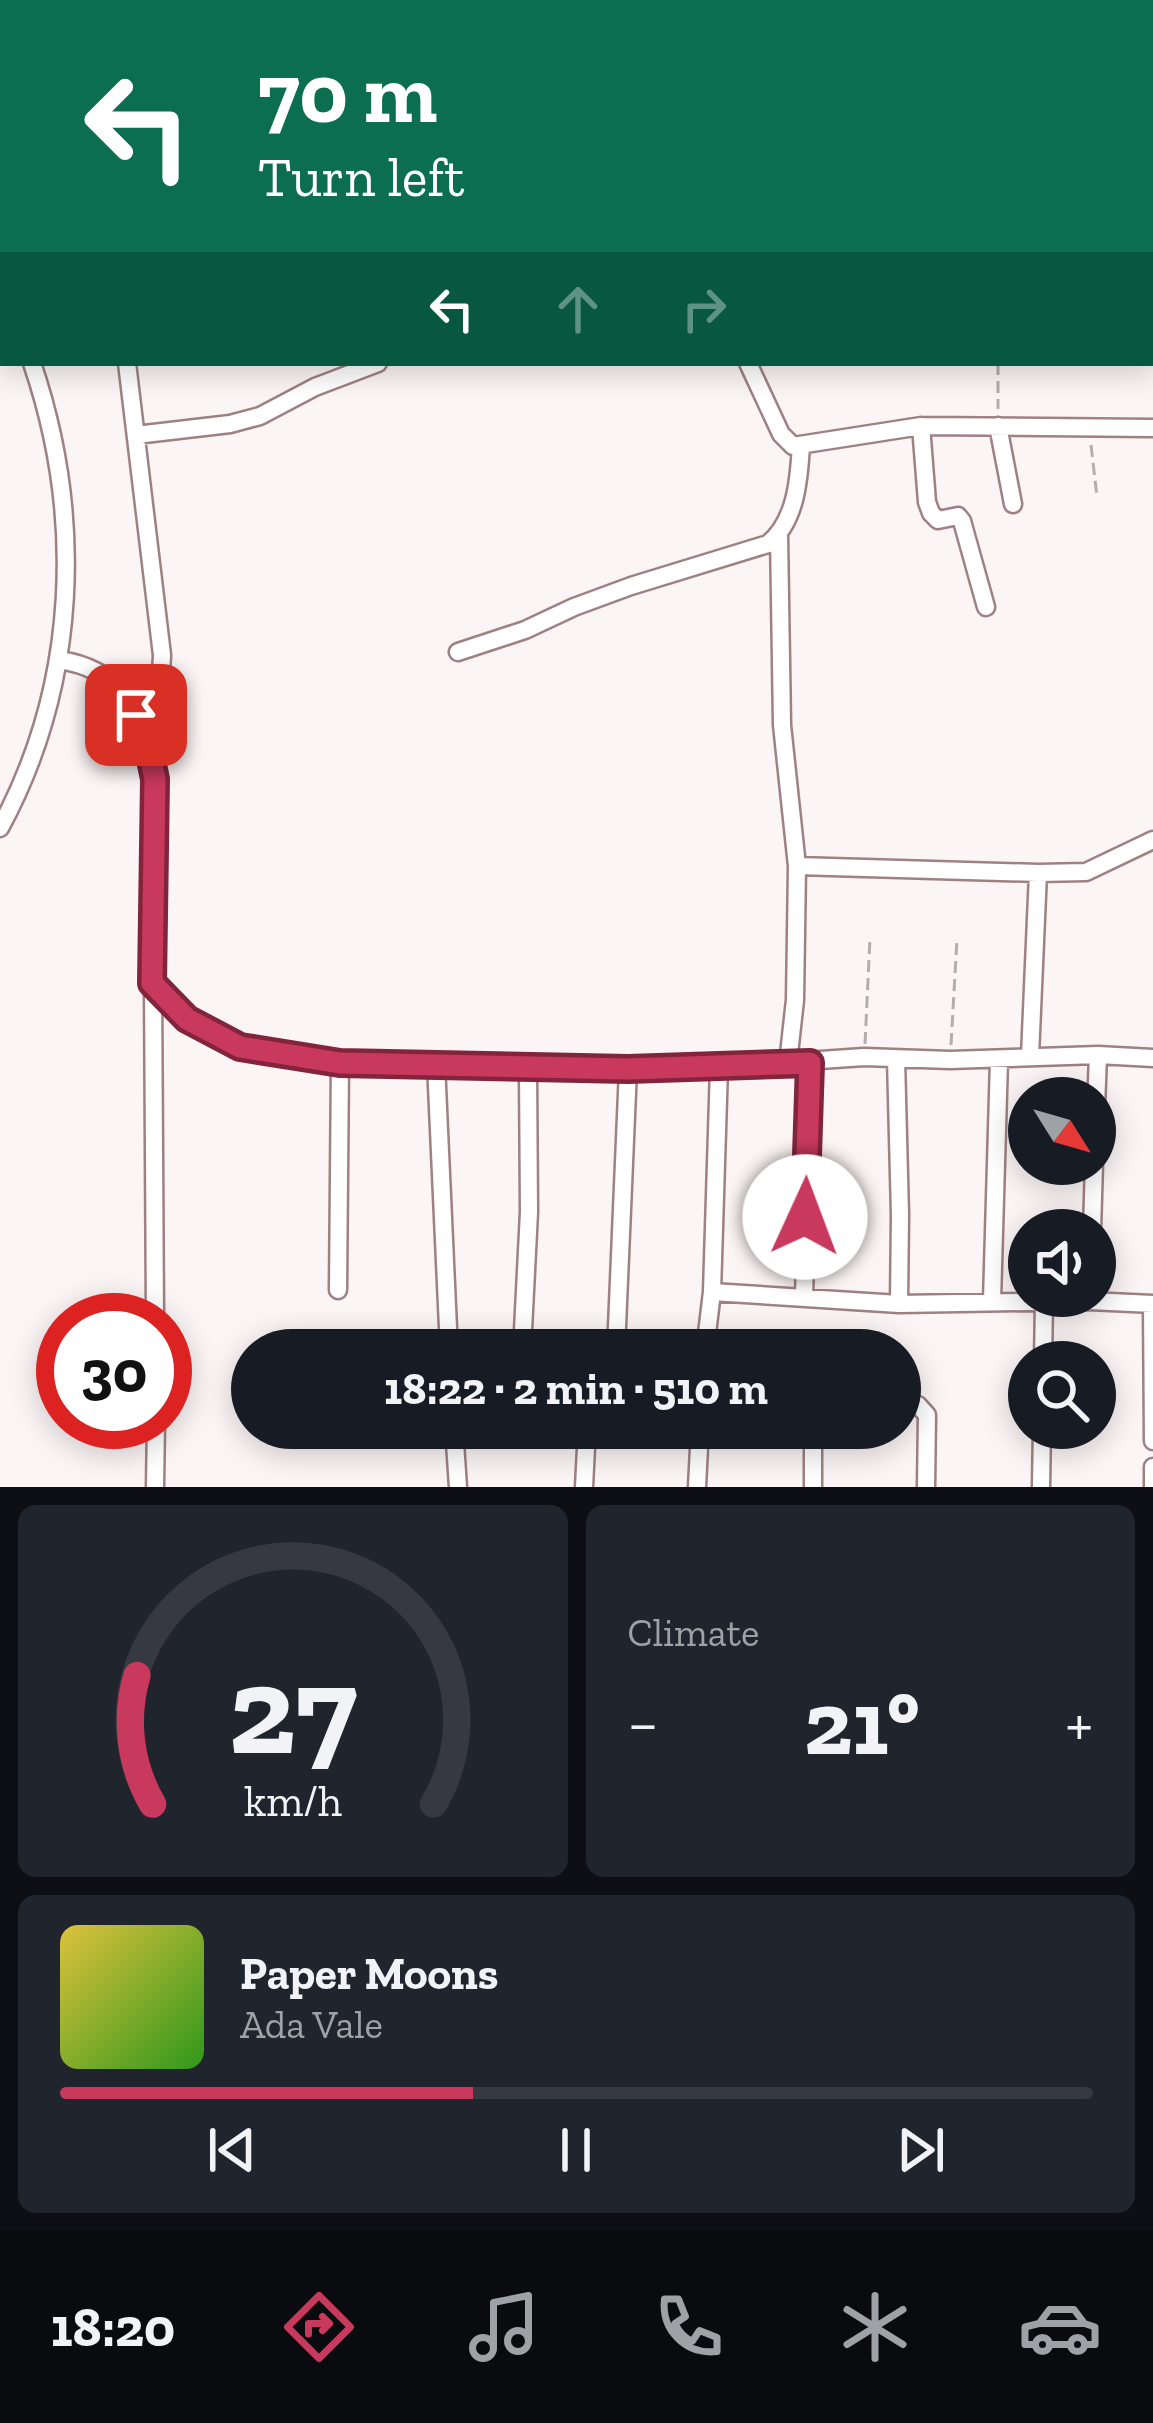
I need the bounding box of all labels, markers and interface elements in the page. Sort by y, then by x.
text: 70 m [258,43,437,144]
icon: left [60,48,216,204]
text: Turn left [258,145,465,210]
icon: left [419,276,485,342]
icon: ahead [545,276,611,342]
icon: right [671,276,737,342]
pin [85,664,187,766]
icon: arrive [103,682,169,748]
north arrow [1008,1077,1116,1185]
map controls [1008,1077,1116,1449]
position arrow [742,1154,868,1280]
button: sound [1008,1209,1116,1317]
speed limit sign: 30 [36,1293,192,1449]
button: search [1008,1341,1116,1449]
text: 18:22 · 2 min · 510 m [384,1362,768,1416]
text: Climate [628,1609,759,1656]
text: 27 [228,1635,357,1785]
text: 21° [804,1669,920,1777]
text: − [628,1684,658,1763]
text: + [1065,1684,1093,1763]
text: km/h [244,1776,342,1827]
text: Paper Moons [240,1947,498,2001]
text: Ada Vale [240,2001,383,2048]
icon: previous [199,2117,265,2183]
icon: pause [543,2117,609,2183]
icon: next [888,2117,954,2183]
icon: directions [277,2285,361,2369]
icon: music [462,2285,546,2369]
icon: phone [647,2285,731,2369]
icon: climate [833,2285,917,2369]
icon: car [1018,2285,1102,2369]
text: 18:20 [51,2295,175,2360]

